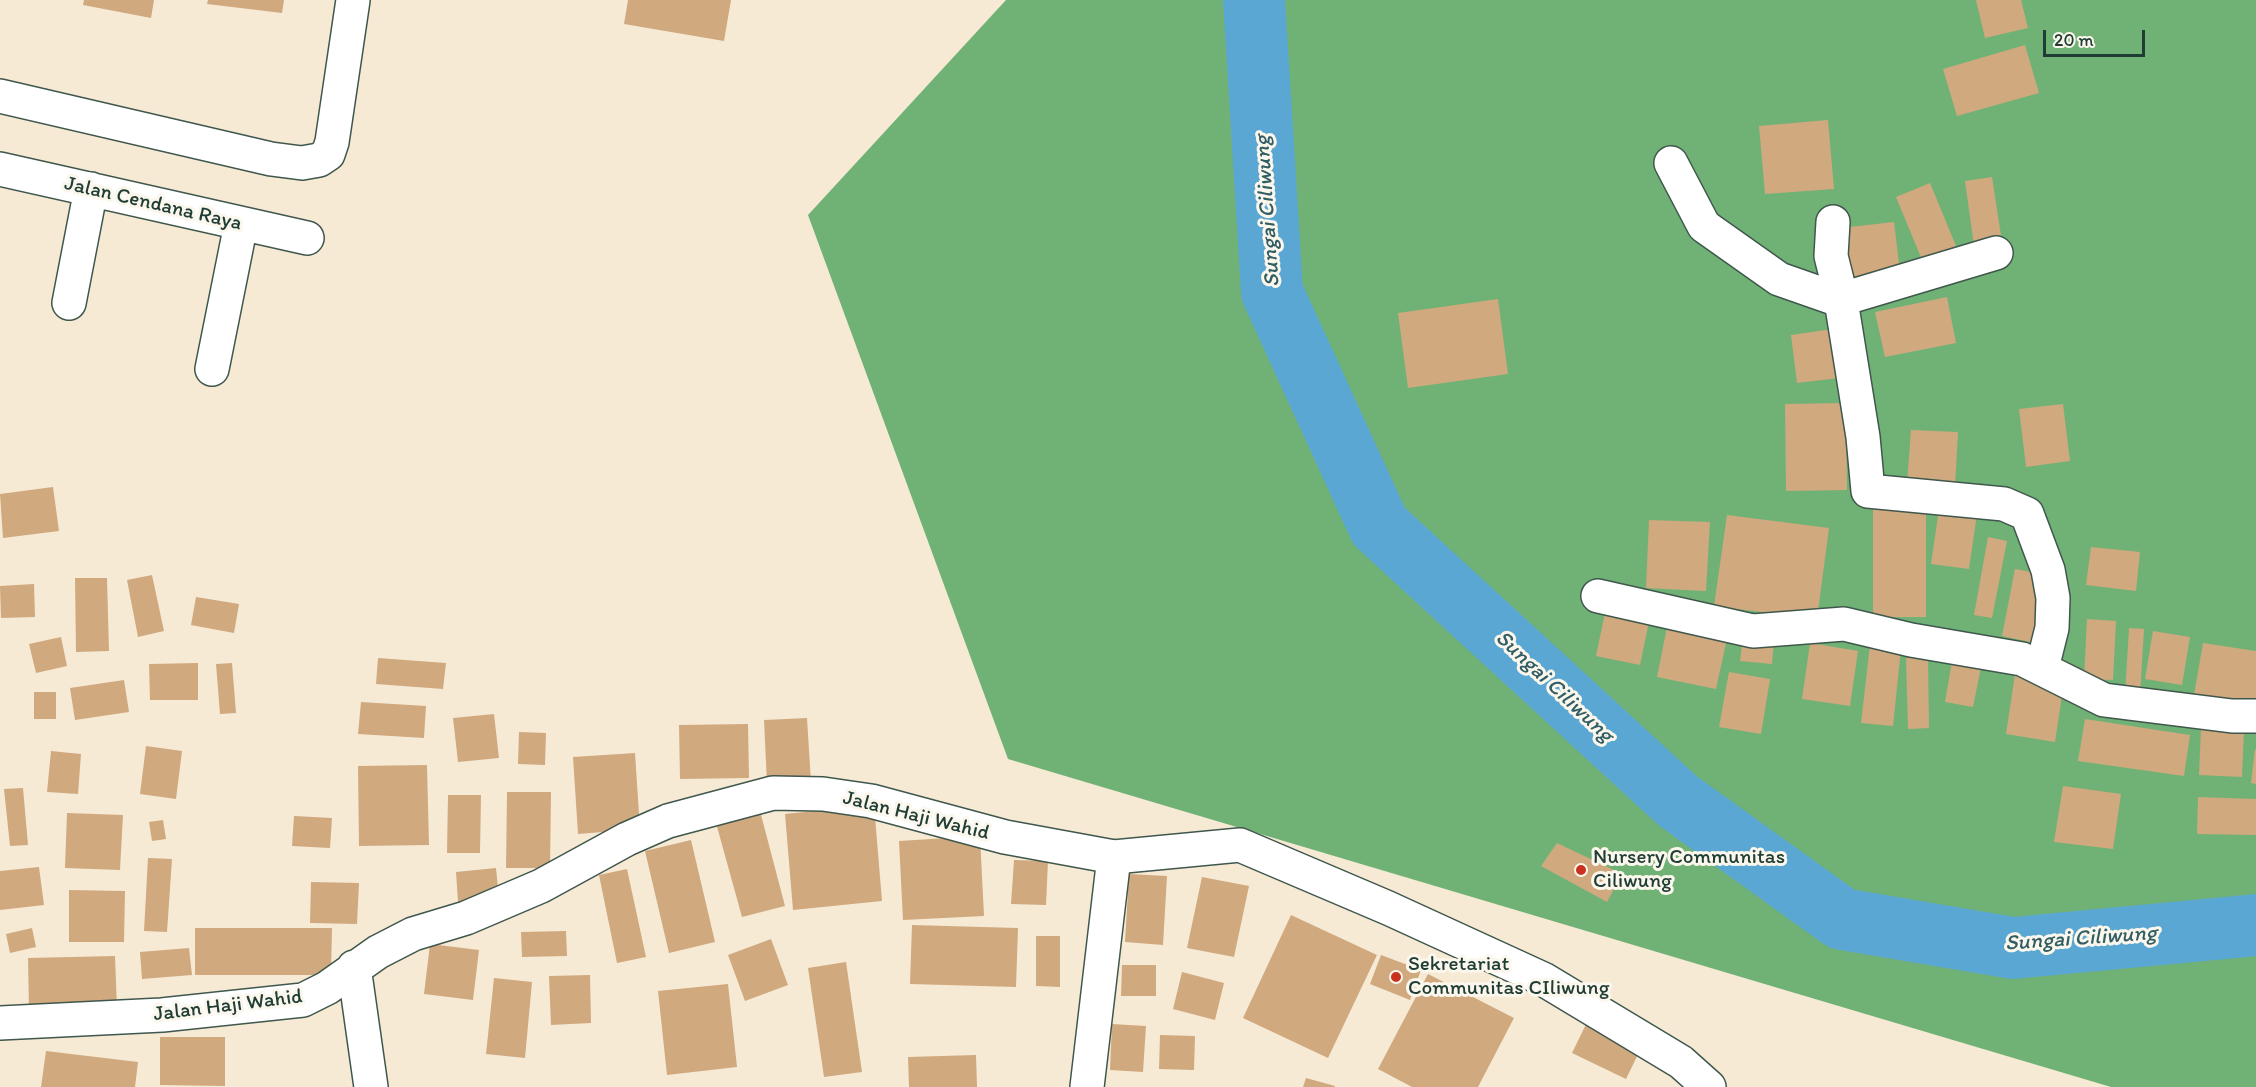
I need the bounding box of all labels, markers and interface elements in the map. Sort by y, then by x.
scale bar [2046,18,2148,56]
text: 20 m [2054,29,2094,51]
water label: Sungai Ciliwung [1250,134,1286,288]
street label: Jalan Cendana Raya [62,171,244,237]
water label: Sungai Ciliwung [1489,625,1619,749]
street label: Jalan Haji Wahid [840,786,992,846]
place label: Nursery Communitas Ciliwung [1593,845,1785,895]
marker: Nursery Communitas Ciliwung [1574,863,1588,877]
water label: Sungai Ciliwung [2004,921,2158,957]
place label: Sekretariat Communitas CIliwung [1408,952,1610,1002]
marker: Sekretariat Communitas CIliwung [1389,970,1403,984]
street label: Jalan Haji Wahid [152,984,304,1028]

